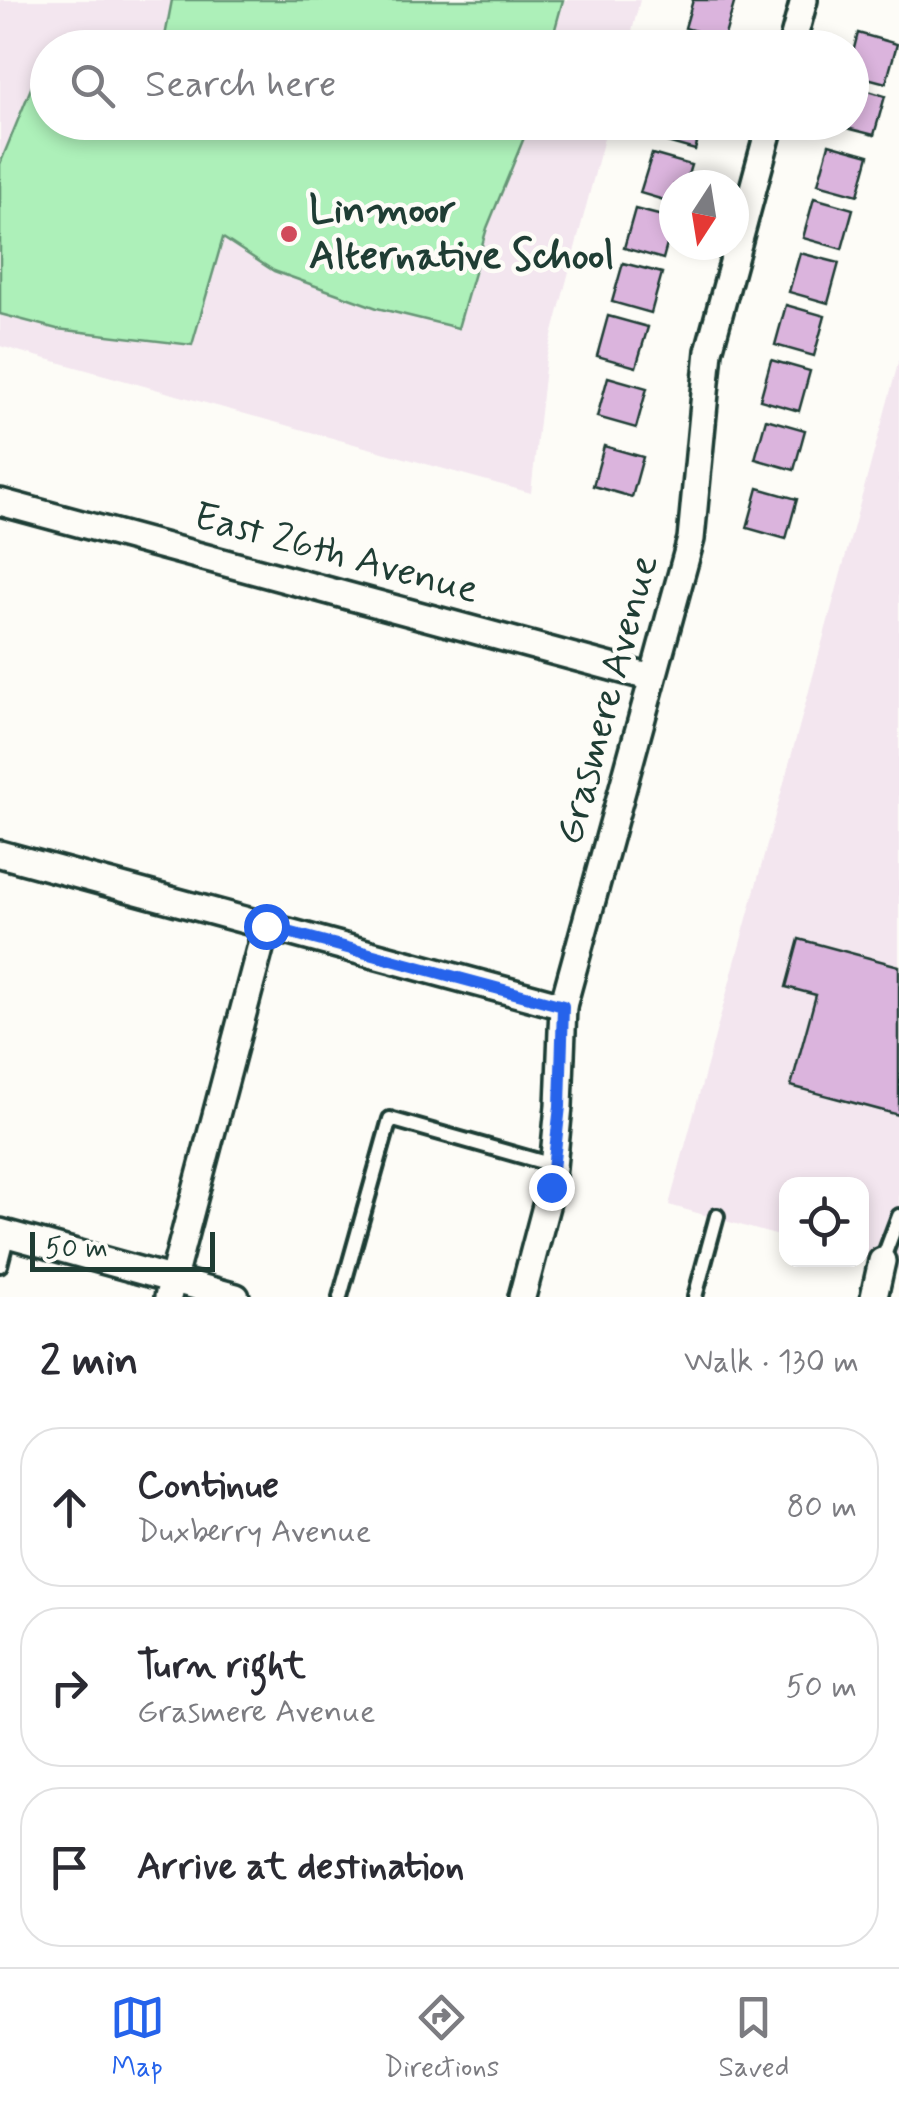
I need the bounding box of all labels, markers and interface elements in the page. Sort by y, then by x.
search box [30,30,869,140]
icon: search [65,58,120,113]
text: Search here [145,61,336,110]
north arrow [659,170,749,260]
place label: Linmoor Alternative School [309,185,614,283]
marker: Linmoor Alternative School [278,223,300,245]
street label: East 26th Avenue [188,491,484,617]
street label: Grasmere Avenue [544,549,672,851]
route start [244,904,290,950]
route end [529,1165,575,1211]
map controls [779,1177,869,1267]
button: locate [779,1177,869,1267]
scale bar [30,1227,215,1272]
text: 50 m [45,1231,108,1268]
text: 2 min [40,1335,139,1390]
text: Walk · 130 m [684,1341,859,1383]
text: Continue [137,1462,279,1511]
icon: ahead [42,1480,97,1535]
text: 80 m [787,1486,857,1528]
text: Duxberry Avenue [137,1511,371,1553]
text: Turn right [137,1642,306,1691]
icon: right [42,1660,97,1715]
text: 50 m [785,1666,857,1708]
text: Grasmere Avenue [137,1691,376,1733]
icon: arrive [42,1840,97,1895]
text: Arrive at destination [137,1843,464,1892]
tab: Map [110,1990,165,2087]
tab: Directions [384,1990,499,2087]
tab: Saved [719,1990,789,2087]

